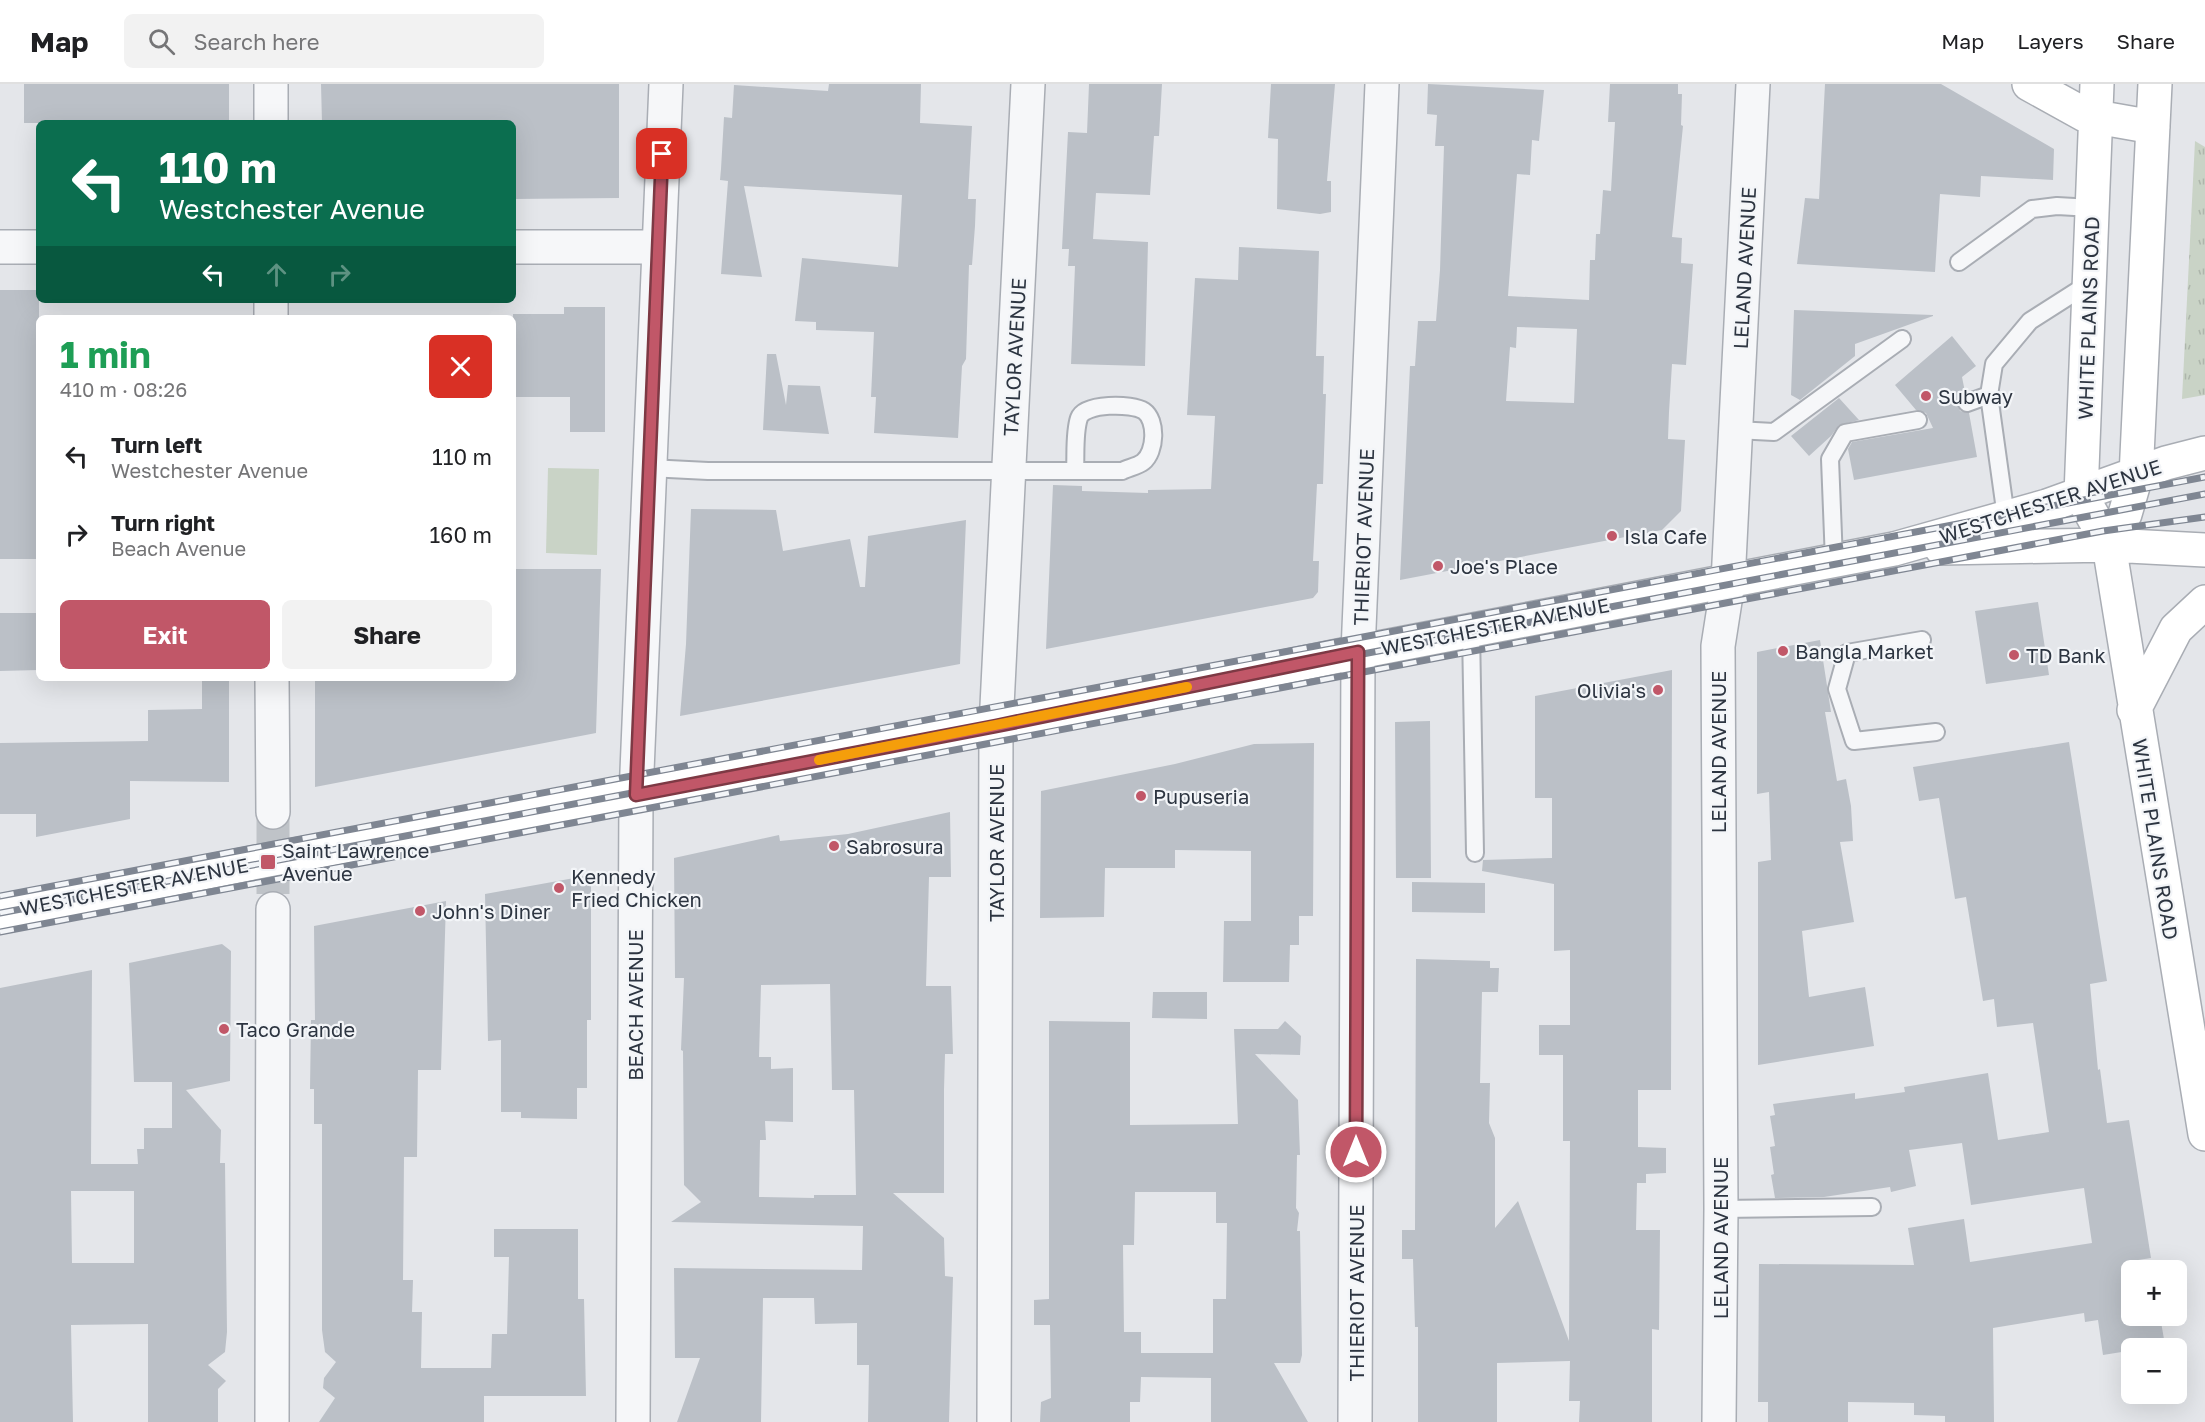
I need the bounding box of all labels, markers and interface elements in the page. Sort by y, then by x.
search box [124,14,544,68]
text: Map [30,25,88,58]
icon: search [145,25,178,58]
text: Search here [193,28,319,55]
text: Map [1941,28,1984,54]
text: Layers [2017,28,2084,54]
text: Share [2117,28,2175,54]
pin [636,128,687,179]
icon: arrive [645,137,678,170]
text: 110 m [159,142,277,192]
icon: left [60,144,138,222]
street label: LELAND AVENUE [1728,186,1760,350]
text: Westchester Avenue [159,193,425,225]
street label: WHITE PLAINS ROAD [2072,216,2104,420]
icon: left [197,258,230,291]
icon: ahead [260,258,293,291]
icon: right [323,258,356,291]
street label: TAYLOR AVENUE [998,277,1030,437]
text: 1 min [60,333,151,376]
button: close [429,335,492,398]
text: 410 m · 08:26 [60,377,187,401]
place label: Subway [1938,384,2013,408]
marker: Subway [1919,389,1933,403]
text: Turn left [111,431,202,458]
icon: left [60,440,93,473]
text: 110 m [432,443,492,470]
street label: THIERIOT AVENUE [1348,448,1378,626]
street label: WESTCHESTER AVENUE [1936,454,2164,548]
text: Westchester Avenue [111,458,308,482]
text: Turn right [111,509,215,536]
icon: right [60,518,93,551]
text: 160 m [429,521,492,548]
place label: Isla Cafe [1624,524,1707,548]
marker: Isla Cafe [1605,529,1619,543]
text: Beach Avenue [111,536,246,560]
place label: Joe's Place [1450,554,1558,578]
marker: Joe's Place [1431,559,1445,573]
street label: WESTCHESTER AVENUE [1379,592,1611,660]
button: Exit [60,600,270,669]
button: Share [282,600,492,669]
place label: Bangla Market [1795,639,1934,663]
place label: TD Bank [2026,643,2106,667]
marker: Bangla Market [1776,644,1790,658]
marker: TD Bank [2007,648,2021,662]
street label: LELAND AVENUE [1706,671,1730,833]
place label: Olivia's [1577,678,1646,702]
marker: Olivia's [1651,683,1665,697]
street label: WHITE PLAINS ROAD [2128,737,2184,941]
street label: TAYLOR AVENUE [984,764,1008,922]
place label: Pupuseria [1153,784,1249,808]
marker: Pupuseria [1134,789,1148,803]
place label: Sabrosura [846,834,944,858]
place label: Saint Lawrence Avenue [282,838,429,885]
marker: Sabrosura [827,839,841,853]
street label: WESTCHESTER AVENUE [18,852,250,920]
marker: Saint Lawrence Avenue [259,853,277,871]
place label: Kennedy Fried Chicken [571,864,702,911]
marker: Kennedy Fried Chicken [552,881,566,895]
place label: John's Diner [432,899,551,923]
marker: John's Diner [413,904,427,918]
street label: BEACH AVENUE [623,929,647,1081]
place label: Taco Grande [236,1017,355,1041]
marker: Taco Grande [217,1022,231,1036]
position arrow [1324,1120,1388,1184]
street label: LELAND AVENUE [1708,1157,1732,1319]
street label: THIERIOT AVENUE [1344,1205,1368,1381]
map controls [2121,1260,2187,1404]
button: + [2121,1260,2187,1326]
button: − [2121,1338,2187,1404]

